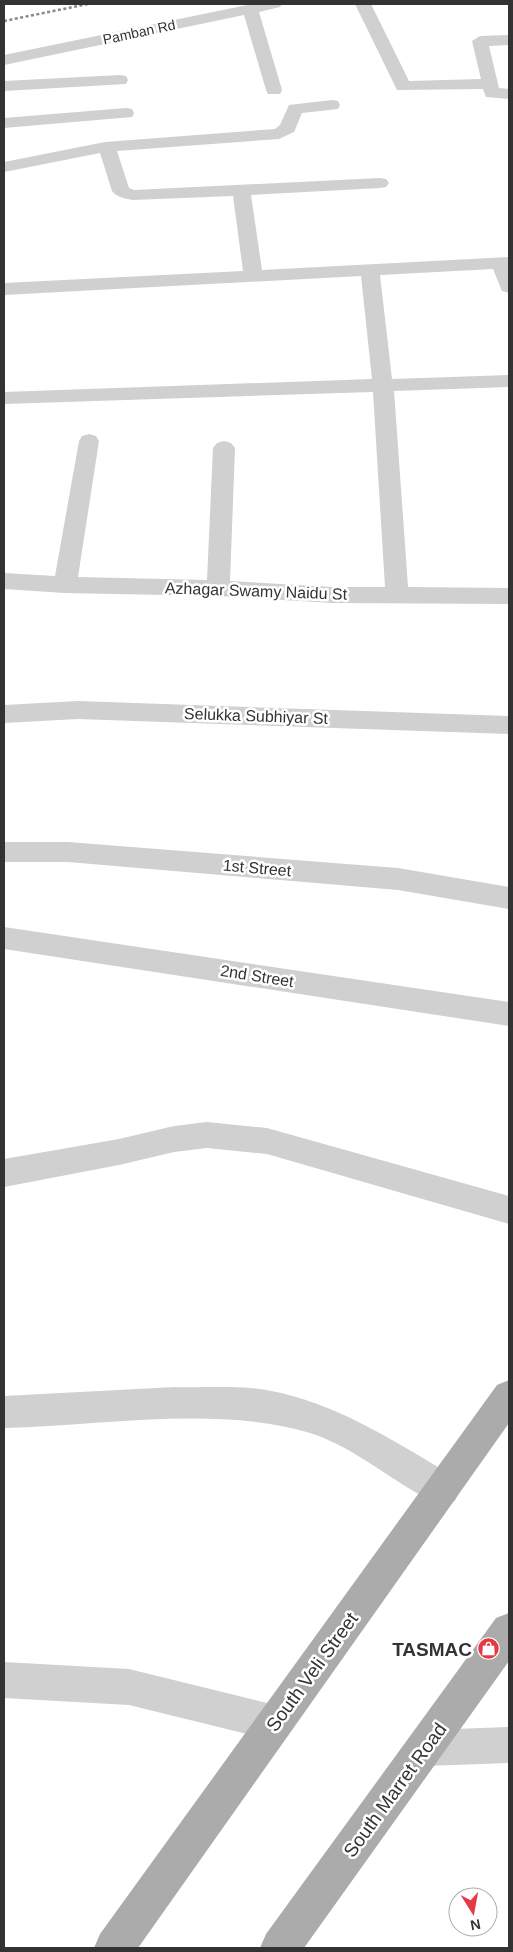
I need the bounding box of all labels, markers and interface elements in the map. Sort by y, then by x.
street label: Pamban Rd [101,16,177,48]
street label: Azhagar Swamy Naidu St [165,579,348,603]
street label: Selukka Subhiyar St [184,705,329,727]
street label: 1st Street [222,857,292,879]
street label: 2nd Street [219,962,295,990]
street label: South Veli Street [262,1608,363,1735]
shop icon: TASMAC [476,1637,500,1661]
place label: TASMAC [392,1639,472,1660]
street label: South Marret Road [339,1719,451,1861]
north arrow [448,1887,498,1937]
text: N [469,1916,482,1934]

